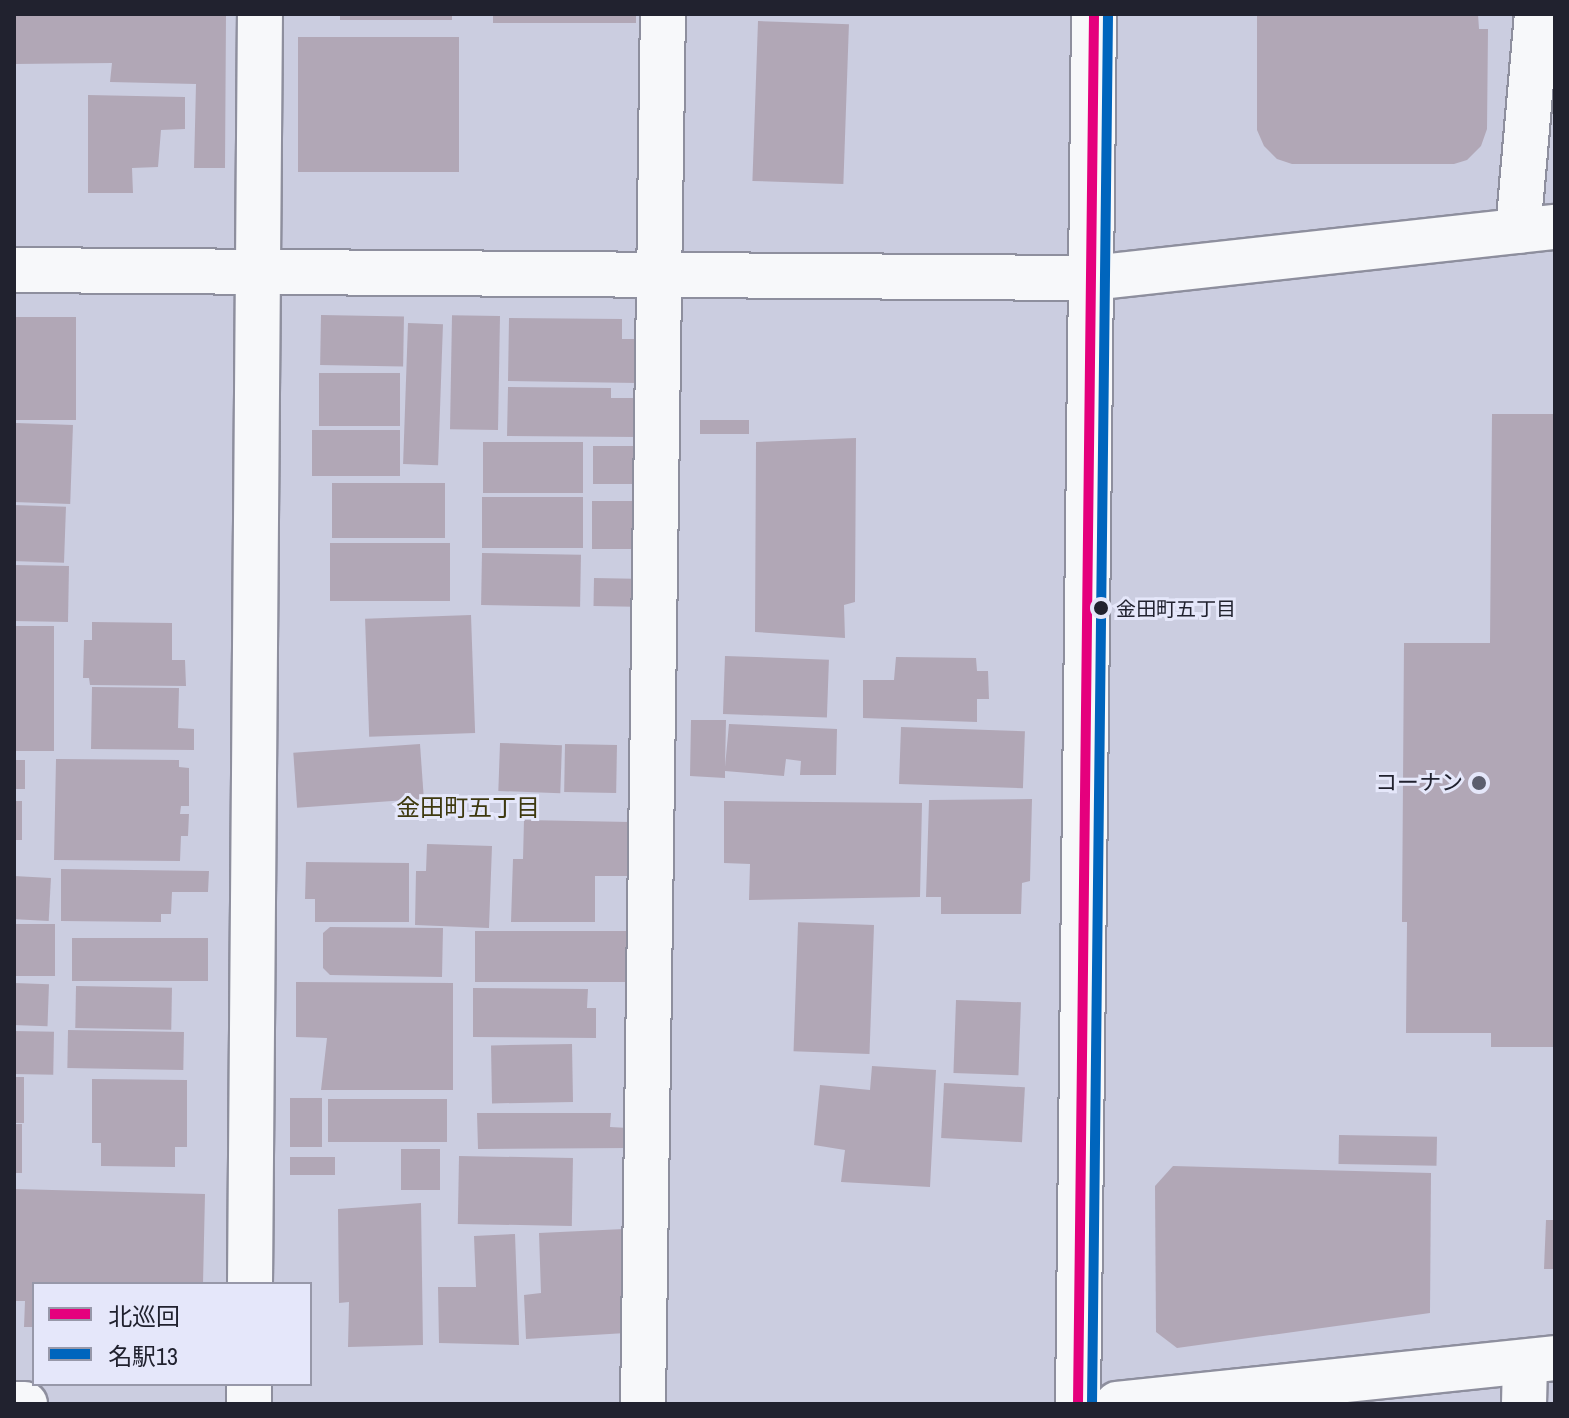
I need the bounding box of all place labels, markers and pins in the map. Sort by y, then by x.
place label: 金田町五丁目 [1116,596,1236,620]
marker: 金田町五丁目 [1093,600,1109,616]
place label: コーナン [1375,770,1463,796]
marker: コーナン [1470,774,1488,792]

